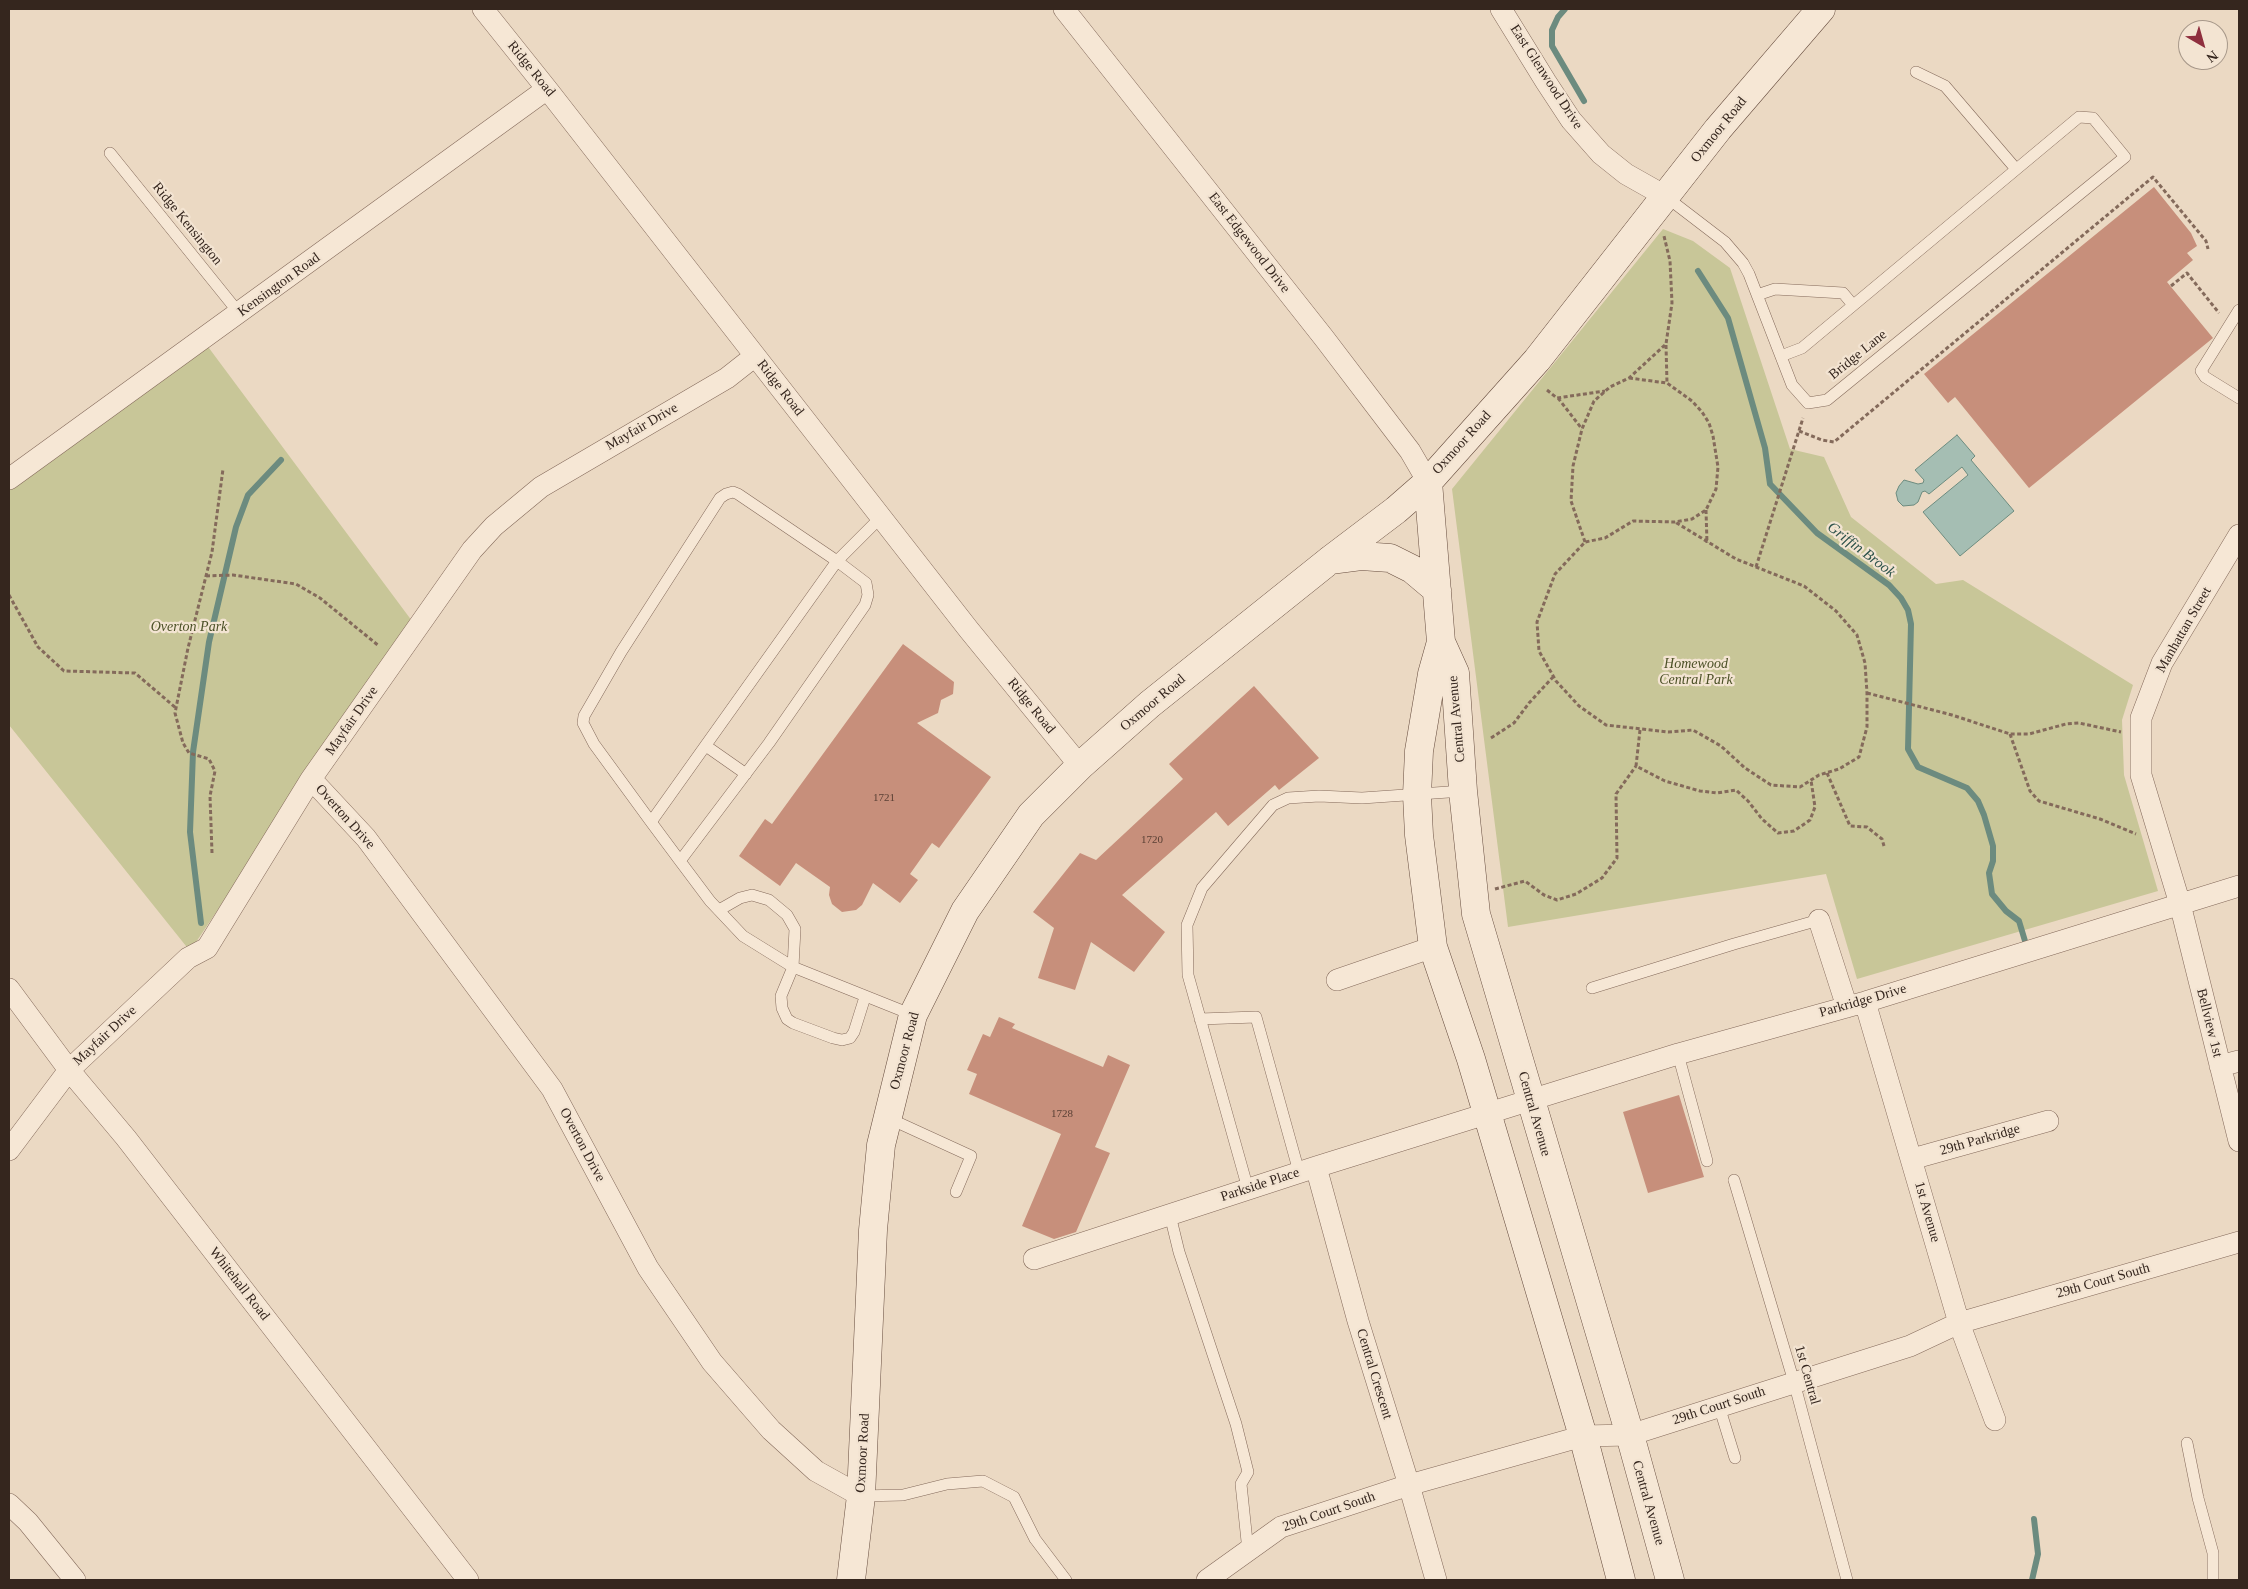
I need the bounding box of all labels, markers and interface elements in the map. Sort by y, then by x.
north arrow [2178,20,2228,70]
street label: East Glenwood Drive [1506,22,1586,132]
street label: Ridge Road [504,38,558,100]
text: N [2203,47,2221,65]
street label: Oxmoor Road [1687,94,1751,166]
street label: Ridge Kensington [149,179,225,269]
street label: East Edgewood Drive [1205,189,1293,297]
street label: Kensington Road [235,250,323,320]
street label: Bridge Lane [1826,327,1890,383]
street label: Ridge Road [753,357,807,419]
street label: Mayfair Drive [603,400,681,454]
street label: Oxmoor Road [1429,408,1495,478]
water label: Griffin Brook [1823,519,1899,581]
street label: Manhattan Street [2153,584,2215,676]
park label: Overton Park [151,619,227,635]
park label: Homewood Central Park [1659,656,1733,689]
street label: Oxmoor Road [1117,671,1189,735]
street label: Ridge Road [1004,675,1058,737]
street label: Central Avenue [1445,675,1469,763]
street label: Mayfair Drive [322,683,382,759]
street label: Overton Drive [312,781,378,853]
house number: 1721 [873,791,895,805]
house number: 1720 [1141,833,1163,847]
street label: Parkridge Drive [1818,981,1908,1021]
street label: Bellview 1st [2192,987,2226,1059]
street label: Mayfair Drive [70,1002,140,1070]
street label: Oxmoor Road [887,1010,923,1092]
street label: Central Avenue [1514,1070,1554,1158]
street label: Overton Drive [556,1105,608,1185]
house number: 1728 [1051,1107,1073,1121]
street label: 29th Parkridge [1938,1121,2022,1159]
street label: Parkside Place [1218,1164,1302,1206]
street label: 1st Avenue [1910,1180,1944,1244]
street label: Whitehall Road [205,1244,273,1324]
street label: 29th Court South [2054,1260,2152,1302]
street label: Central Crescent [1352,1327,1396,1421]
street label: 1st Central [1791,1343,1823,1407]
street label: 29th Court South [1671,1383,1767,1429]
street label: Oxmoor Road [853,1413,873,1493]
street label: Central Avenue [1628,1459,1668,1547]
street label: 29th Court South [1281,1488,1377,1536]

